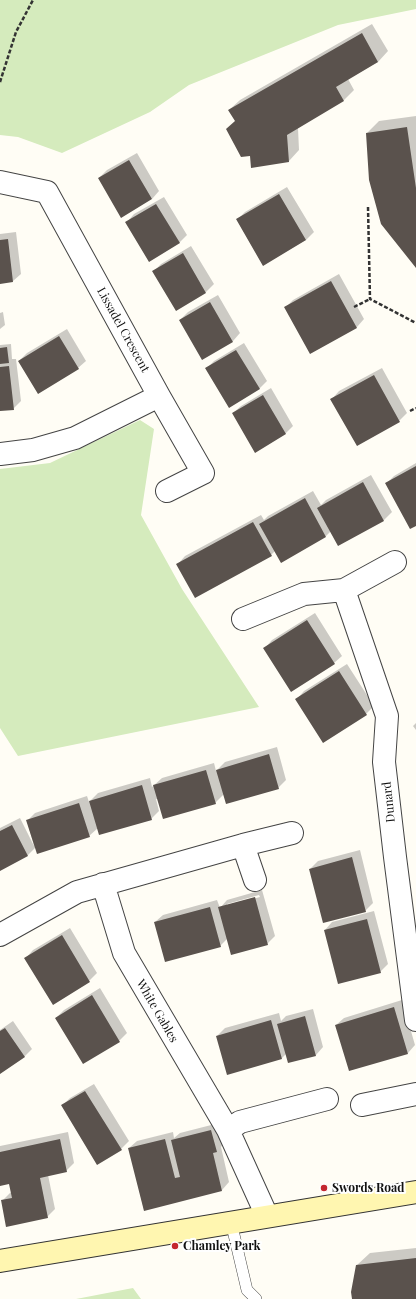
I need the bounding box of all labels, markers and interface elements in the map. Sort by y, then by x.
street label: Lissadel Crescent [94,285,152,375]
street label: Dunard [380,781,398,823]
street label: White Gables [133,977,181,1045]
place label: Swords Road [332,1181,404,1195]
marker: Swords Road [319,1183,329,1193]
place label: Chamley Park [183,1239,260,1253]
marker: Chamley Park [170,1241,180,1251]

